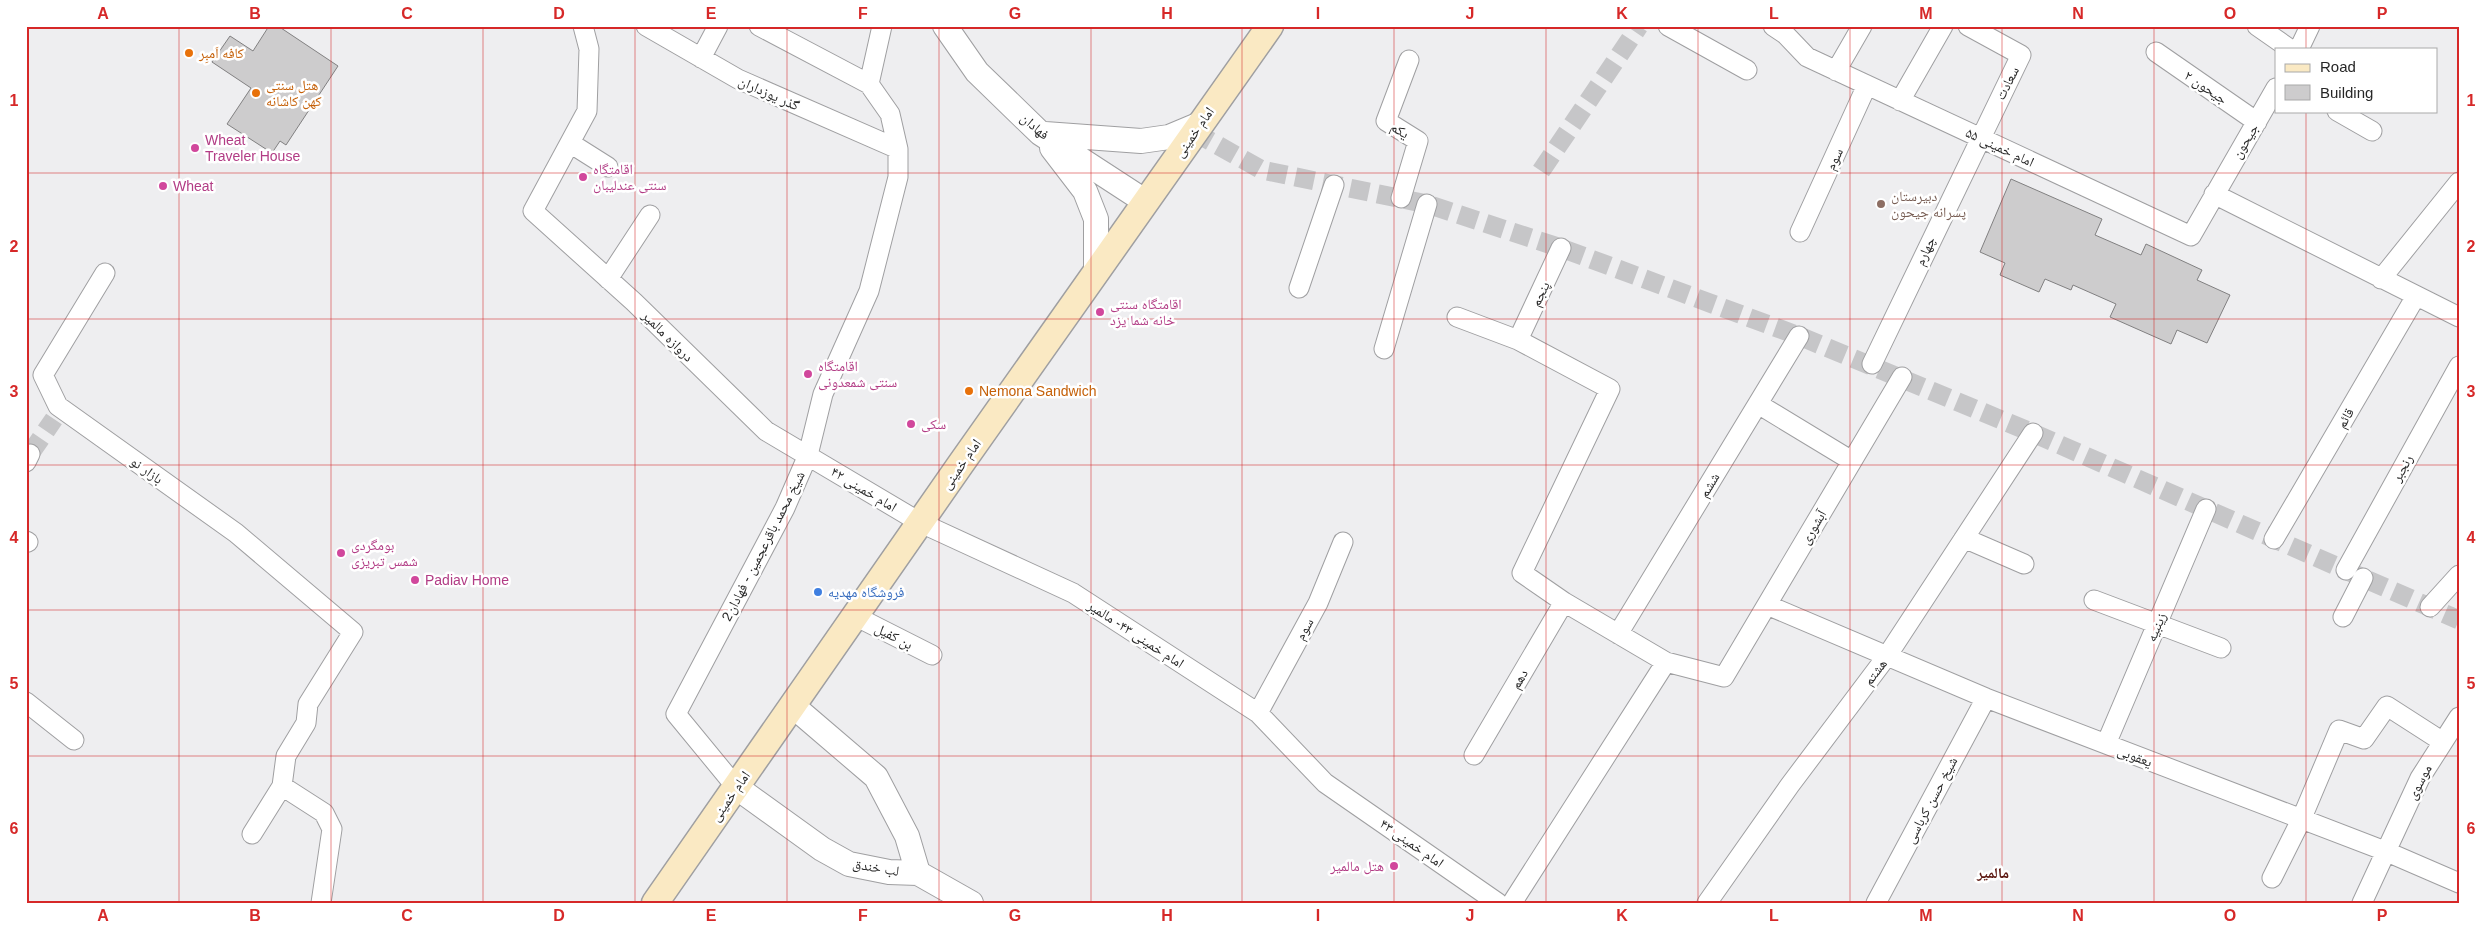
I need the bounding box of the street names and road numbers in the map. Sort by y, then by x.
street label: سعادت [1992,64,2022,102]
street label: جیحون ۲ [2181,67,2231,108]
street label: گذر يوزداران [736,73,802,114]
street label: امام خمینی [1171,104,1219,161]
street label: فهادان [1017,109,1052,143]
street label: یکم [1387,118,1412,143]
street label: جیحون [2228,121,2263,162]
street label: امام خمینی ۵۵ [1962,124,2037,172]
street label: سوم [1822,145,1848,173]
street label: چهارم [1911,234,1940,269]
street label: پنجم [1527,279,1555,310]
street label: دروازه مالمیر [638,306,697,366]
street label: قائم [2333,405,2359,432]
street label: امام خمینی [938,436,986,493]
street label: رنجبر [2388,452,2417,486]
street label: بازار نو [127,453,166,488]
street label: امام خمینی ۴۲ [827,463,900,517]
street label: شیخ محمد باقرعجمین - فهادان2 [718,468,810,625]
street label: ششم [1695,470,1724,501]
street label: آبشوری [1797,507,1830,548]
street label: امام خمینی ۴۳- مالمیر [1083,596,1187,673]
street label: زینبیه [2143,610,2170,644]
street label: سوم [1292,615,1318,644]
street label: بن کفیل [872,620,916,653]
street label: هشتم [1860,656,1892,690]
street label: دهم [1507,666,1533,693]
street label: یعقوبی [2115,742,2155,771]
street label: شیخ حسن کرباسی [1902,754,1962,847]
street label: موسوی [2403,762,2436,803]
street label: امام خمینی [707,768,755,825]
street label: امام خمینی ۴۳ [1376,815,1447,872]
street label: لب خندق [851,855,901,880]

